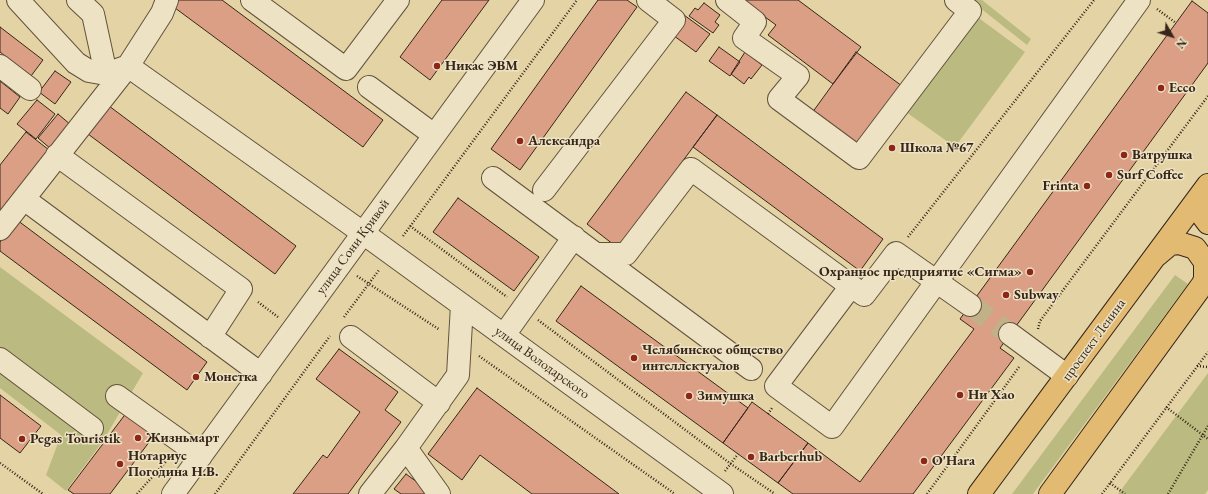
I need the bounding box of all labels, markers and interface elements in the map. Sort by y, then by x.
north arrow [1152,16,1192,56]
text: N [1173,36,1190,51]
place label: Никас ЭВМ [445,58,518,74]
marker: Никас ЭВМ [432,61,442,71]
place label: Ecco [1169,80,1195,96]
marker: Ecco [1156,83,1166,93]
place label: Александра [528,133,600,149]
marker: Александра [515,136,525,146]
place label: Школа №67 [900,140,973,156]
marker: Школа №67 [887,143,897,153]
place label: Ватрушка [1132,147,1192,163]
marker: Ватрушка [1119,150,1129,160]
place label: Surf Coffee [1117,167,1183,183]
marker: Surf Coffee [1104,170,1114,180]
place label: Frinta [1043,178,1079,194]
marker: Frinta [1082,181,1092,191]
street label: улица Сони Кривой [313,196,393,298]
place label: Охранное предприятие «Сигма» [819,264,1022,280]
marker: Охранное предприятие «Сигма» [1025,267,1035,277]
place label: Subway [1014,287,1059,303]
marker: Subway [1001,290,1011,300]
street label: проспект Ленина [1059,296,1129,384]
street label: улица Володарского [491,323,593,403]
place label: Челябинское общество интеллектуалов [642,342,783,374]
marker: Челябинское общество интеллектуалов [629,353,639,363]
place label: Монетка [204,369,257,385]
marker: Монетка [191,372,201,382]
place label: Ни Хао [968,387,1014,403]
place label: Зимушка [697,388,754,404]
marker: Ни Хао [955,390,965,400]
marker: Зимушка [684,391,694,401]
place label: Жизньмарт [146,430,219,446]
place label: Pegas Touristik [30,431,121,447]
marker: Жизньмарт [133,433,143,443]
marker: Pegas Touristik [17,434,27,444]
place label: Нотариус Погодина Н.В. [128,448,218,480]
place label: Barberhub [759,449,822,465]
marker: Barberhub [746,452,756,462]
place label: O'Hara [932,453,975,469]
marker: O'Hara [919,456,929,466]
marker: Нотариус Погодина Н.В. [115,459,125,469]

